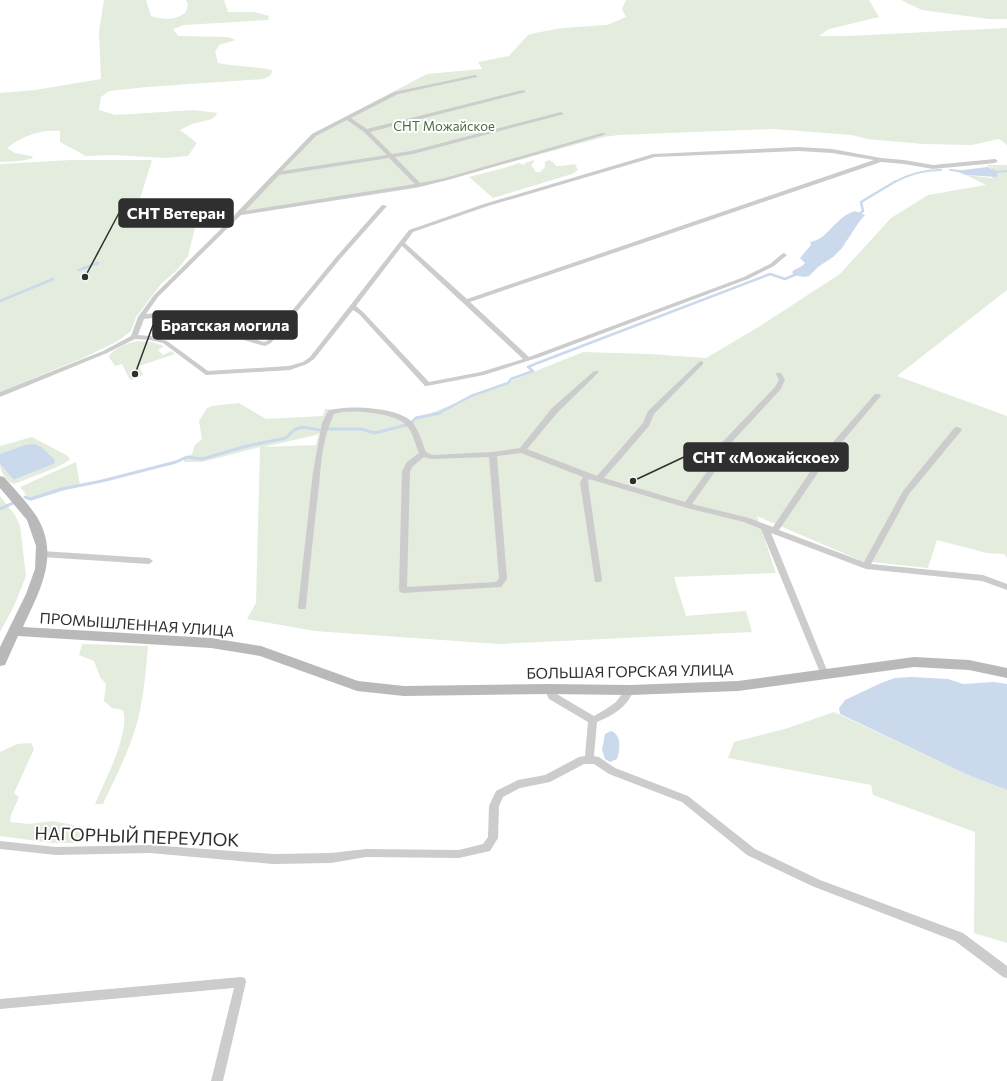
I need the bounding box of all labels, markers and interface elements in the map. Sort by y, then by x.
park label: СНТ Можайское [393,118,495,134]
callout: СНТ Ветеран [119,199,233,227]
text: СНТ Ветеран [127,203,225,222]
callout: Братская могила [153,311,297,339]
text: Братская могила [161,315,289,334]
callout: СНТ «Можайское» [684,443,848,471]
text: СНТ «Можайское» [692,447,840,466]
street label: ПРОМЫШЛЕННАЯ УЛИЦА [39,608,235,640]
street label: БОЛЬШАЯ ГОРСКАЯ УЛИЦА [526,660,734,682]
street label: НАГОРНЫЙ ПЕРЕУЛОК [34,821,240,851]

